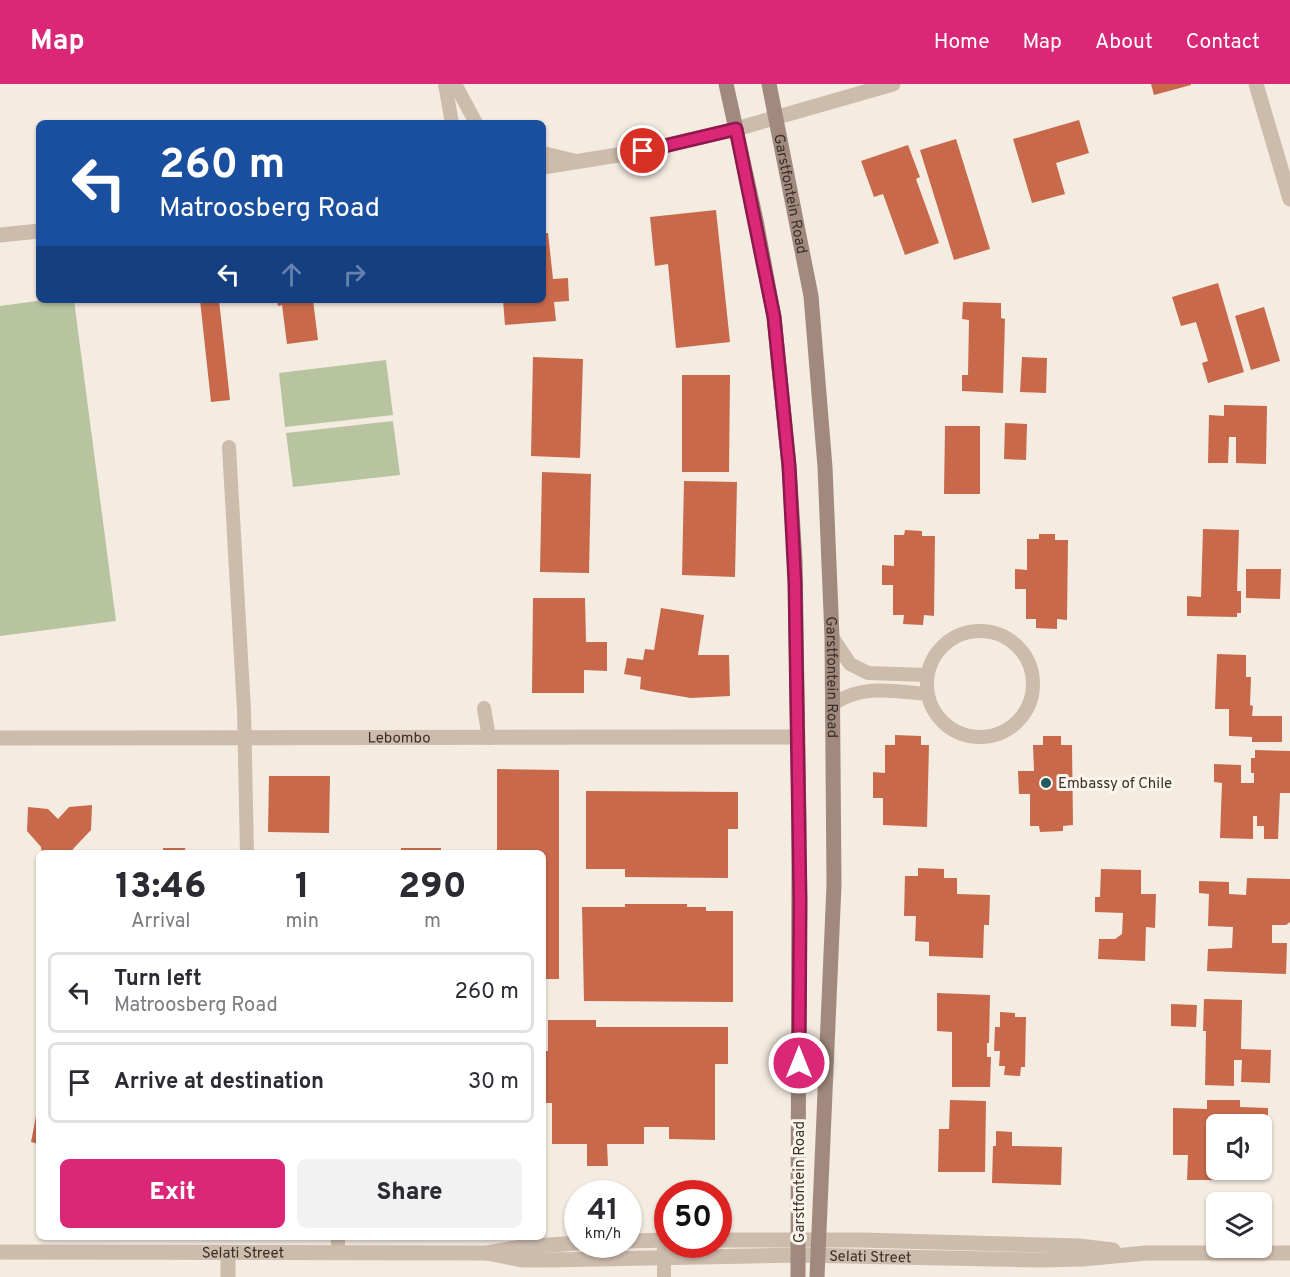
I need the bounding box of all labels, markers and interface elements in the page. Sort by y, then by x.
text: Map [30,24,85,60]
text: Home [934,29,990,56]
text: Map [1023,29,1062,56]
text: About [1095,29,1153,56]
text: Contact [1186,29,1260,56]
pin [617,125,668,176]
street label: Garstfontein Road [768,133,810,256]
icon: arrive [626,134,659,167]
text: 260 m [159,140,285,193]
icon: left [60,144,138,222]
text: Matroosberg Road [159,192,380,226]
icon: left [212,258,245,291]
icon: ahead [275,258,308,291]
icon: right [338,258,371,291]
street label: Garstfontein Road [820,616,841,738]
street label: Lebombo [367,729,431,749]
place label: Embassy of Chile [1058,775,1172,794]
marker: Embassy of Chile [1039,776,1053,790]
text: 13:46 [115,865,206,911]
text: 1 [295,865,310,911]
text: 290 [398,865,467,911]
text: Arrival [131,909,191,935]
text: min [286,909,319,935]
text: m [424,909,441,935]
text: Turn left [114,966,202,993]
icon: left [63,976,96,1009]
text: 260 m [454,979,519,1006]
text: Matroosberg Road [114,993,278,1019]
position arrow [767,1031,831,1095]
icon: arrive [63,1066,96,1099]
text: Arrive at destination [114,1069,324,1096]
text: 30 m [468,1069,519,1096]
map controls [1206,1114,1272,1258]
button: sound [1206,1114,1272,1180]
street label: Garstfontein Road [791,1121,810,1243]
button: Exit [60,1159,285,1228]
button: Share [297,1159,522,1228]
speed limit sign: 50 [654,1180,732,1258]
button: layers [1206,1192,1272,1258]
text: 41 [587,1193,619,1230]
text: km/h [585,1225,621,1244]
street label: Selati Street [202,1244,284,1264]
street label: Selati Street [829,1248,912,1268]

